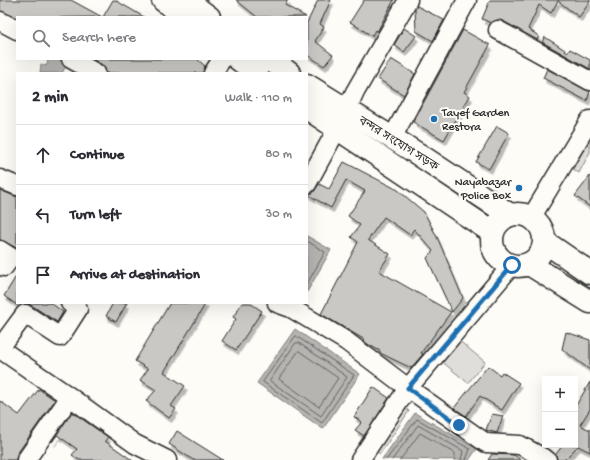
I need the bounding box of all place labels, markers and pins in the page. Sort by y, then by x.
place label: Tayef Garden Restora [441,107,510,135]
marker: Tayef Garden Restora [429,114,439,124]
place label: Nayabazar Police Box [455,176,513,204]
marker: Nayabazar Police Box [514,183,524,193]

